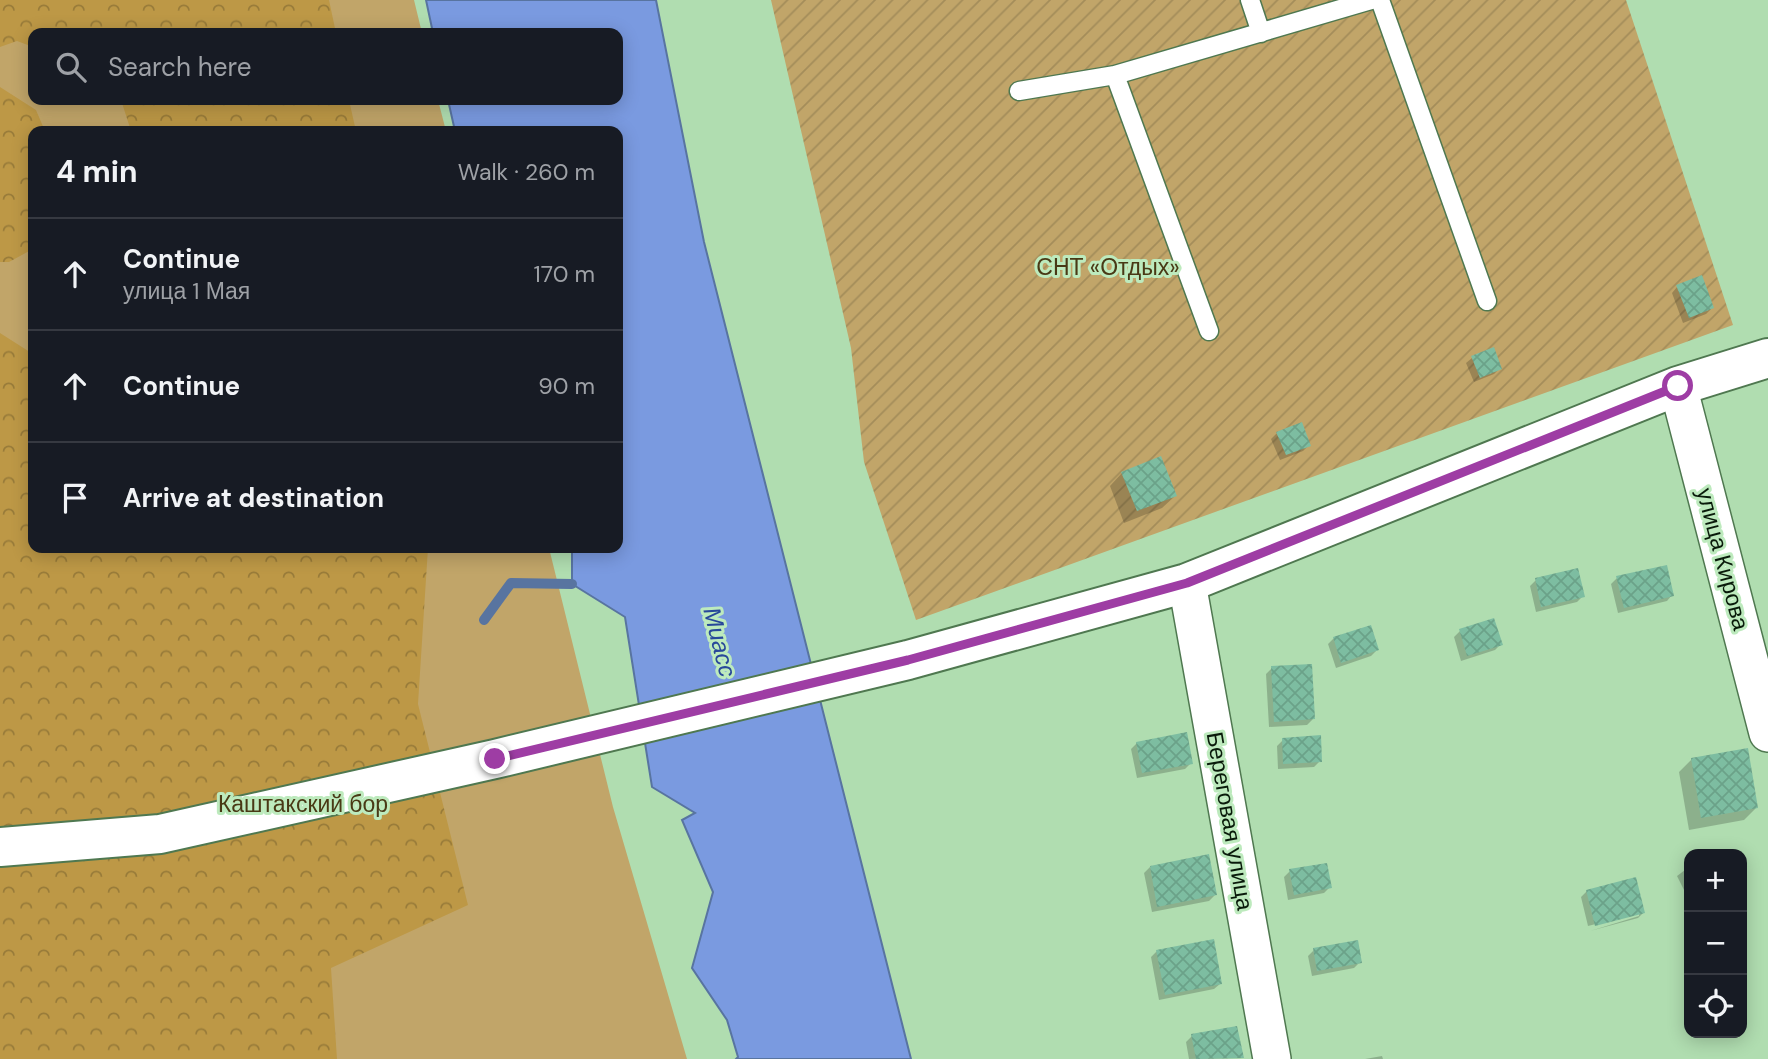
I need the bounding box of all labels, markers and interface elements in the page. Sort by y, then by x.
search box [28,28,623,105]
icon: search [52,48,90,86]
text: Search here [108,50,251,84]
text: 4 min [56,152,138,191]
text: Walk · 260 m [458,157,595,187]
text: Continue [123,242,240,276]
park label: СНТ «Отдых» [1036,252,1180,282]
icon: ahead [56,255,94,293]
text: 170 m [534,259,595,289]
text: улица 1 Мая [123,276,250,306]
icon: ahead [56,367,94,405]
text: Continue [123,369,240,403]
route start [1662,370,1693,401]
text: 90 m [538,371,595,401]
icon: arrive [56,479,94,517]
text: Arrive at destination [123,481,384,515]
street label: улица Кирова [1690,485,1756,634]
water label: Миасс [696,604,744,680]
street label: Береговая улица [1200,729,1260,913]
route end [479,743,510,774]
park label: Каштакский бор [218,789,388,819]
map controls [1684,849,1747,1038]
button: + [1684,849,1747,912]
button: − [1684,912,1747,975]
button: locate [1684,975,1747,1038]

